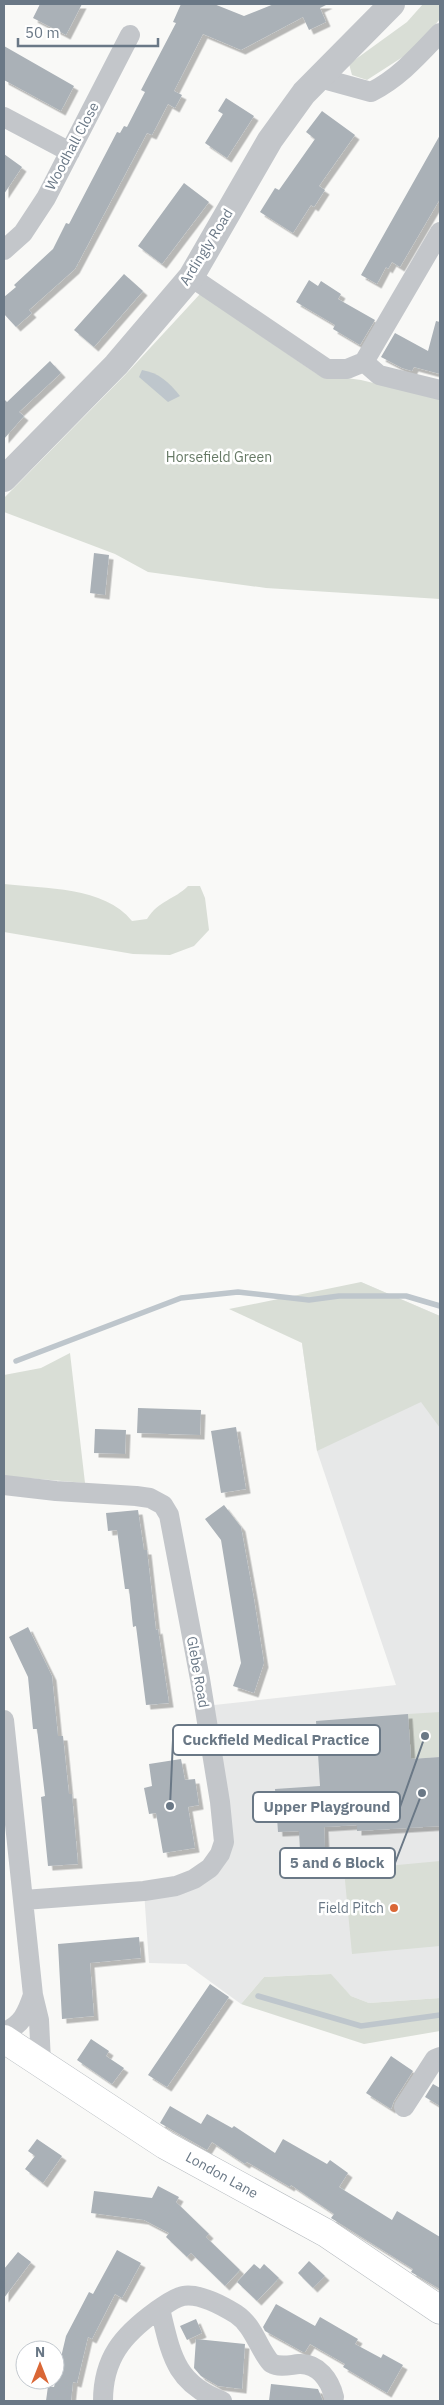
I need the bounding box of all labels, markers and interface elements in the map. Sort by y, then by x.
scale bar [18,15,158,47]
text: 50 m [25,23,60,42]
street label: Woodhall Close [41,99,103,193]
street label: Ardingly Road [175,205,237,289]
park label: Horsefield Green [166,448,272,466]
street label: Glebe Road [183,1635,213,1709]
callout: Cuckfield Medical Practice [173,1725,380,1755]
text: Cuckfield Medical Practice [183,1730,369,1749]
callout: Upper Playground [253,1792,400,1822]
text: Upper Playground [264,1797,390,1816]
callout: 5 and 6 Block [280,1848,395,1878]
text: 5 and 6 Block [290,1853,385,1872]
place label: Field Pitch [318,1899,384,1917]
marker: Field Pitch [388,1902,400,1914]
street label: London Lane [183,2148,262,2202]
north arrow [15,2340,65,2390]
text: N [35,2343,45,2361]

